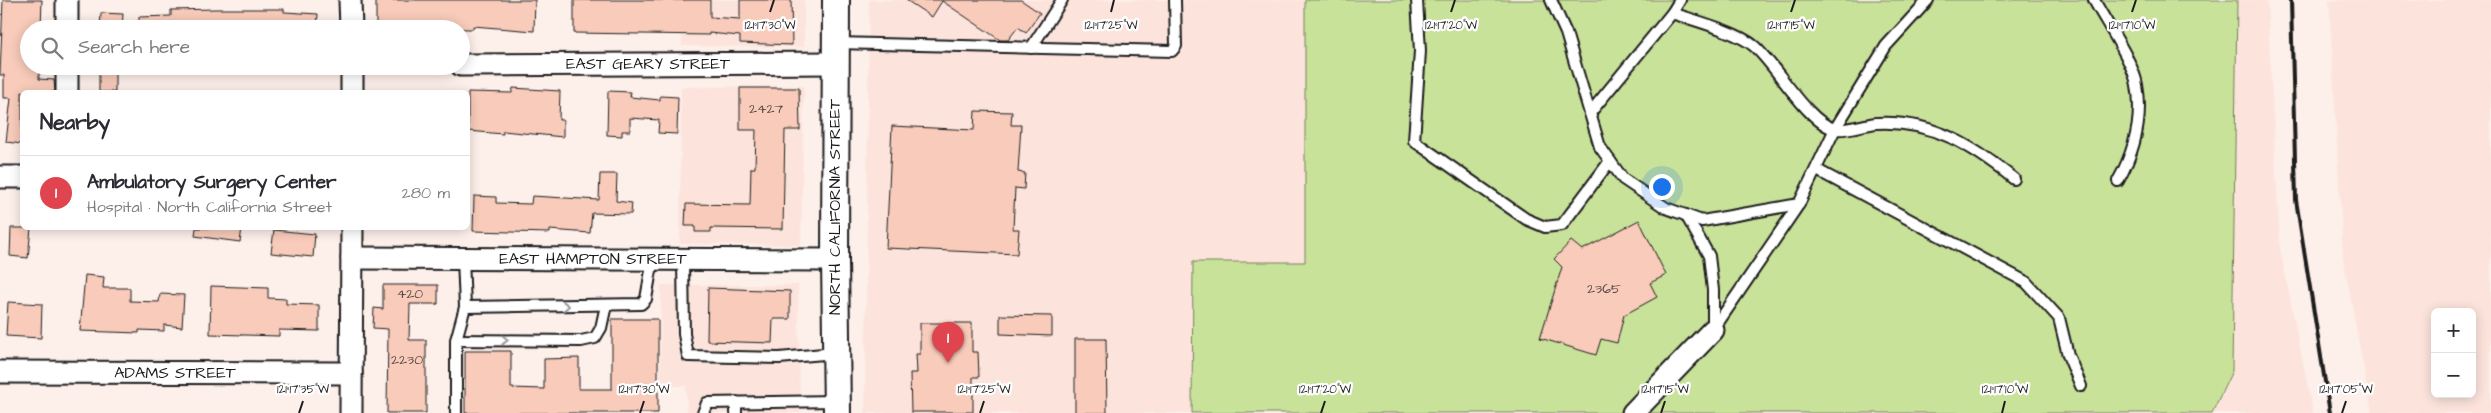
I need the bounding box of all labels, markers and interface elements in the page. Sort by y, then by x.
text: 121°17'30"W [744,17,796,34]
text: 121°17'25"W [1085,17,1138,34]
text: 121°17'20"W [1425,17,1478,34]
text: 121°17'15"W [1767,17,1816,34]
text: 121°17'10"W [2109,17,2156,34]
search box [20,20,470,75]
icon: search [38,34,66,62]
text: Search here [78,34,190,61]
street label: EAST GEARY STREET [566,53,730,75]
house number: 2427 [749,99,783,119]
street label: NORTH CALIFORNIA STREET [824,99,846,315]
text: Nearby [40,108,110,137]
text: Ambulatory Surgery Center [87,169,336,196]
your location [1649,174,1675,200]
text: 1 [55,182,57,204]
text: 280 m [402,182,450,204]
text: Hospital · North California Street [87,196,332,218]
street label: EAST HAMPTON STREET [499,248,687,270]
house number: 2365 [1587,279,1621,299]
house number: 420 [397,284,423,304]
one-way arrow [563,301,571,311]
map controls [2431,308,2476,398]
button: + [2431,308,2476,353]
pin: 1 [932,322,964,363]
one-way arrow [502,335,509,345]
house number: 2230 [391,350,423,370]
button: − [2431,353,2476,398]
street label: ADAMS STREET [114,362,236,384]
text: 121°17'35"W [277,381,330,398]
text: 121°17'30"W [618,381,670,398]
text: 121°17'25"W [958,381,1011,398]
text: 121°17'20"W [1299,381,1352,398]
text: 121°17'15"W [1641,381,1690,398]
text: 121°17'10"W [1982,381,2029,398]
text: 121°17'05"W [2319,381,2374,398]

